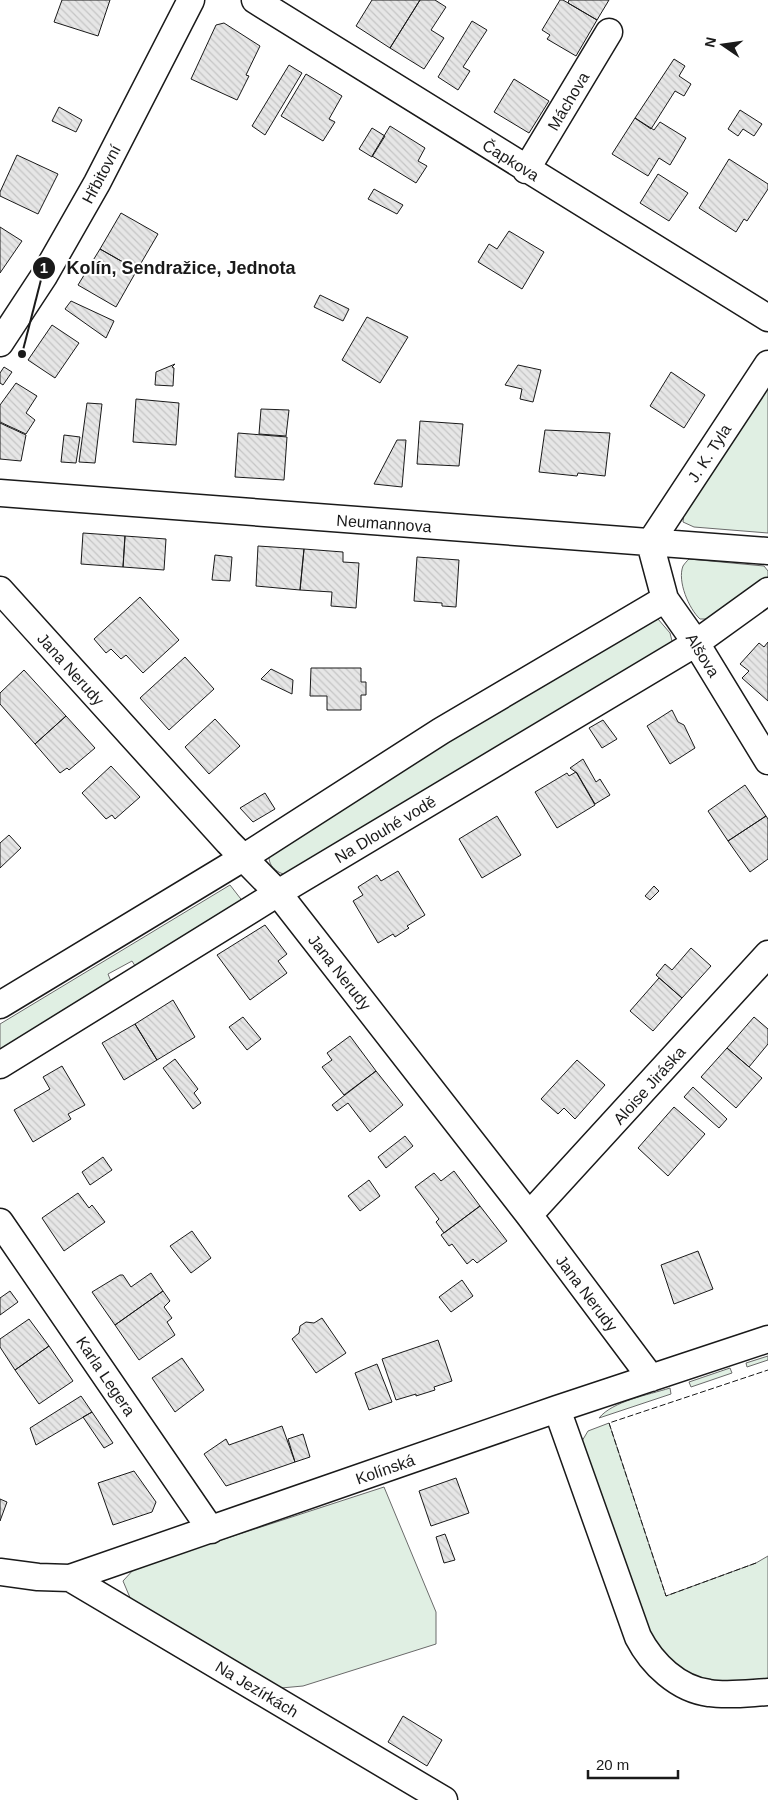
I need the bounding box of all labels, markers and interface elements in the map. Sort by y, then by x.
north arrow [698,20,748,70]
text: N [701,35,719,49]
street label: Máchova [544,69,592,133]
street label: Čapkova [479,136,543,184]
street label: Hřbitovní [79,141,124,206]
callout: Kolín, Sendražice, Jednota [32,251,306,284]
text: Kolín, Sendražice, Jednota [66,258,297,278]
text: 1 [40,259,48,276]
street label: J. K. Tyla [684,421,734,485]
street label: Neumannova [336,512,432,535]
street label: Jana Nerudy [34,630,107,709]
street label: Alšova [683,630,723,680]
street label: Na Dlouhé vodě [332,793,439,866]
street label: Jana Nerudy [305,931,374,1013]
street label: Aloise Jiráska [610,1043,689,1128]
street label: Jana Nerudy [553,1252,621,1335]
street label: Karla Legera [73,1334,138,1419]
street label: Kolínská [353,1451,417,1488]
street label: Na Jezírkách [212,1658,301,1721]
scale bar [588,1748,678,1780]
text: 20 m [596,1756,629,1773]

